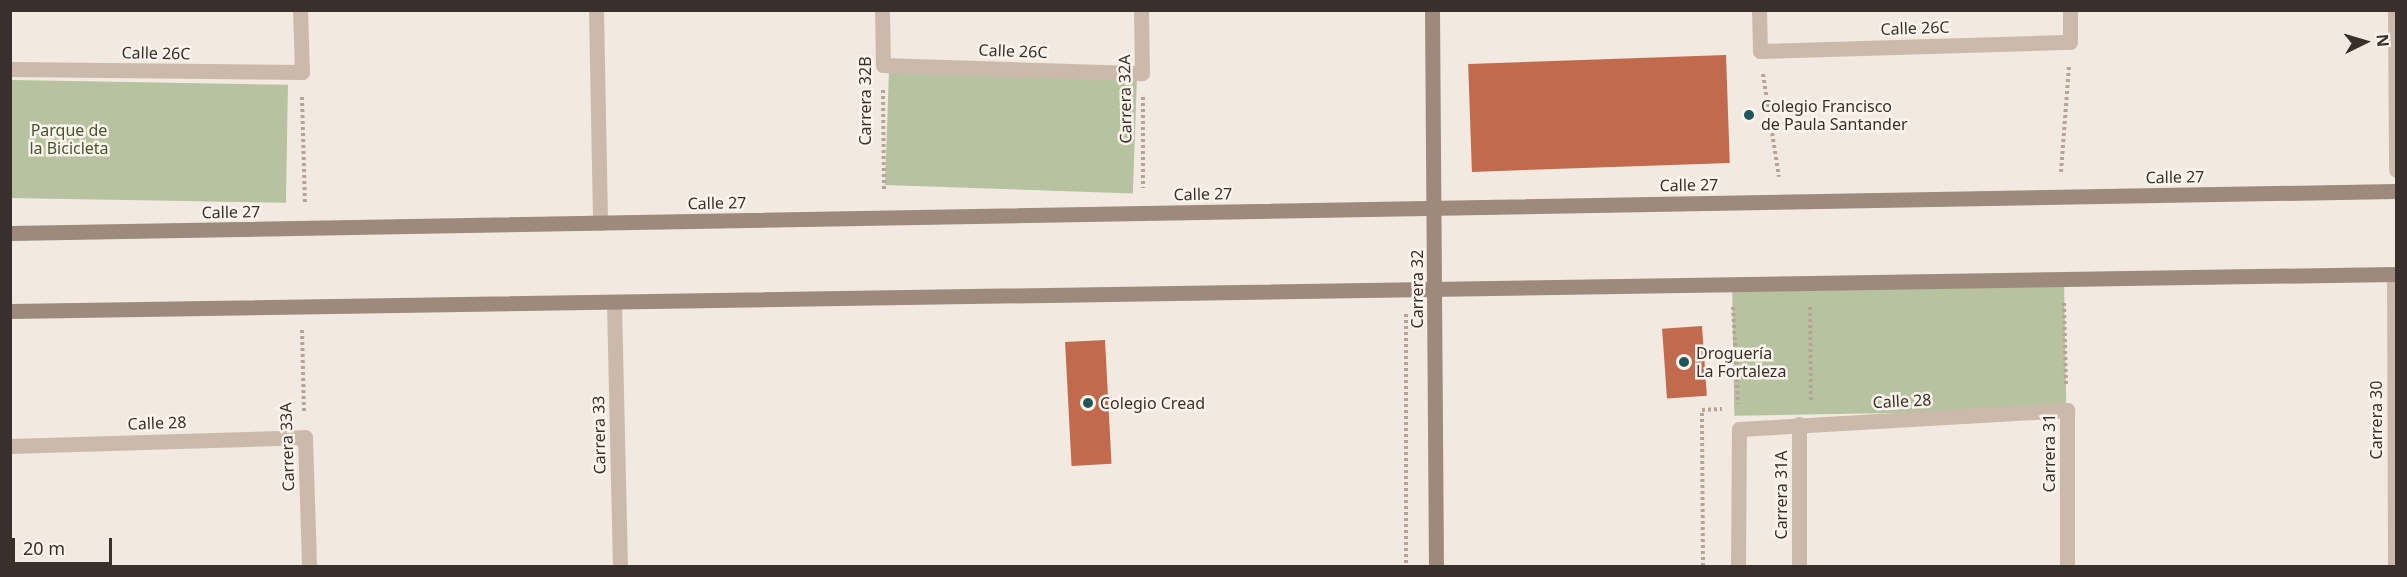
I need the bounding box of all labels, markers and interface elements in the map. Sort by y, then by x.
north arrow [2335,12,2395,72]
street label: Calle 26C [1880,17,1950,39]
text: N [2371,33,2394,48]
street label: Calle 26C [978,40,1048,62]
street label: Calle 26C [121,43,191,63]
street label: Carrera 32A [1115,54,1135,144]
street label: Carrera 32B [855,56,875,146]
place label: Colegio Francisco de Paula Santander [1761,96,1908,134]
marker: Colegio Francisco de Paula Santander [1742,108,1756,122]
park label: Parque de la Bicicleta [29,120,109,158]
street label: Calle 27 [2145,167,2205,187]
street label: Calle 27 [1659,175,1719,195]
street label: Calle 27 [1173,184,1233,204]
street label: Calle 27 [687,193,747,213]
street label: Calle 27 [201,202,261,222]
street label: Carrera 32 [1407,250,1427,328]
place label: Droguería La Fortaleza [1696,343,1786,381]
marker: Droguería La Fortaleza [1677,355,1691,369]
street label: Carrera 30 [2366,381,2386,459]
street label: Calle 28 [1872,390,1932,412]
place label: Colegio Cread [1100,393,1205,413]
street label: Carrera 33 [589,395,609,475]
marker: Colegio Cread [1081,396,1095,410]
street label: Carrera 33A [276,402,298,492]
street label: Calle 28 [127,412,187,434]
street label: Carrera 31 [2039,414,2059,492]
street label: Carrera 31A [1771,451,1791,539]
scale bar [15,526,116,564]
text: 20 m [23,536,65,560]

